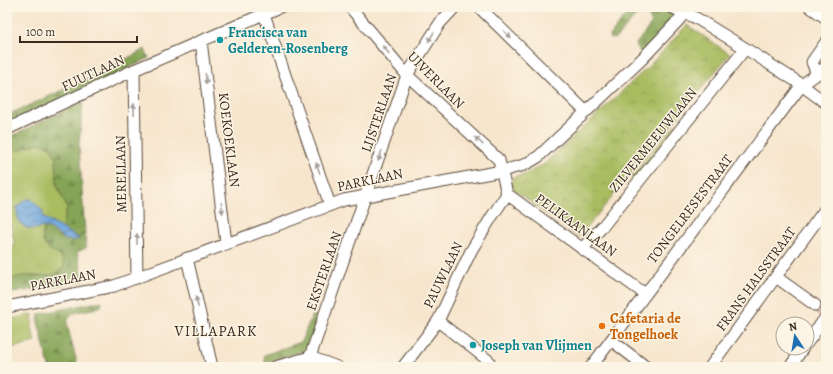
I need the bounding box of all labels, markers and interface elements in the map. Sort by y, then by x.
scale bar [20,18,137,44]
place label: Francisca van Gelderen-Rosenberg [228,23,349,58]
text: 100 m [26,24,55,40]
one-way arrow [502,29,512,39]
one-way arrow [427,32,435,43]
marker: Francisca van Gelderen-Rosenberg [215,35,225,45]
one-way arrow [382,45,391,55]
street label: UIVERLAAN [403,47,469,113]
street label: FUUTLAAN [58,50,128,96]
street label: LIJSTERLAAN [357,71,401,155]
one-way arrow [203,73,209,85]
street label: ZILVERMEEUWLAAN [605,84,701,196]
street label: KOEKOEKLAAN [214,91,244,189]
one-way arrow [131,102,137,115]
street label: MERELLAAN [111,135,131,213]
one-way arrow [474,137,484,146]
one-way arrow [377,151,383,163]
street label: TONGELRESESTRAAT [643,151,737,267]
one-way arrow [314,162,320,174]
street label: PARKLAAN [335,164,405,196]
street label: PELIKAANLAAN [531,189,621,261]
one-way arrow [219,202,225,214]
street label: FRANS HALSSTRAAT [713,224,799,334]
street label: EKSTERLAAN [302,229,346,313]
one-way arrow [134,232,140,245]
street label: PAUWLAAN [419,239,467,311]
street label: PARKLAAN [28,264,98,296]
one-way arrow [194,296,200,308]
place label: Cafetaria de Tongelhoek [610,309,681,344]
north arrow [775,316,815,356]
district label: VILLAPARK [174,321,257,341]
marker: Cafetaria de Tongelhoek [597,321,607,331]
place label: Joseph van Vlijmen [481,336,592,355]
marker: Joseph van Vlijmen [468,340,478,350]

